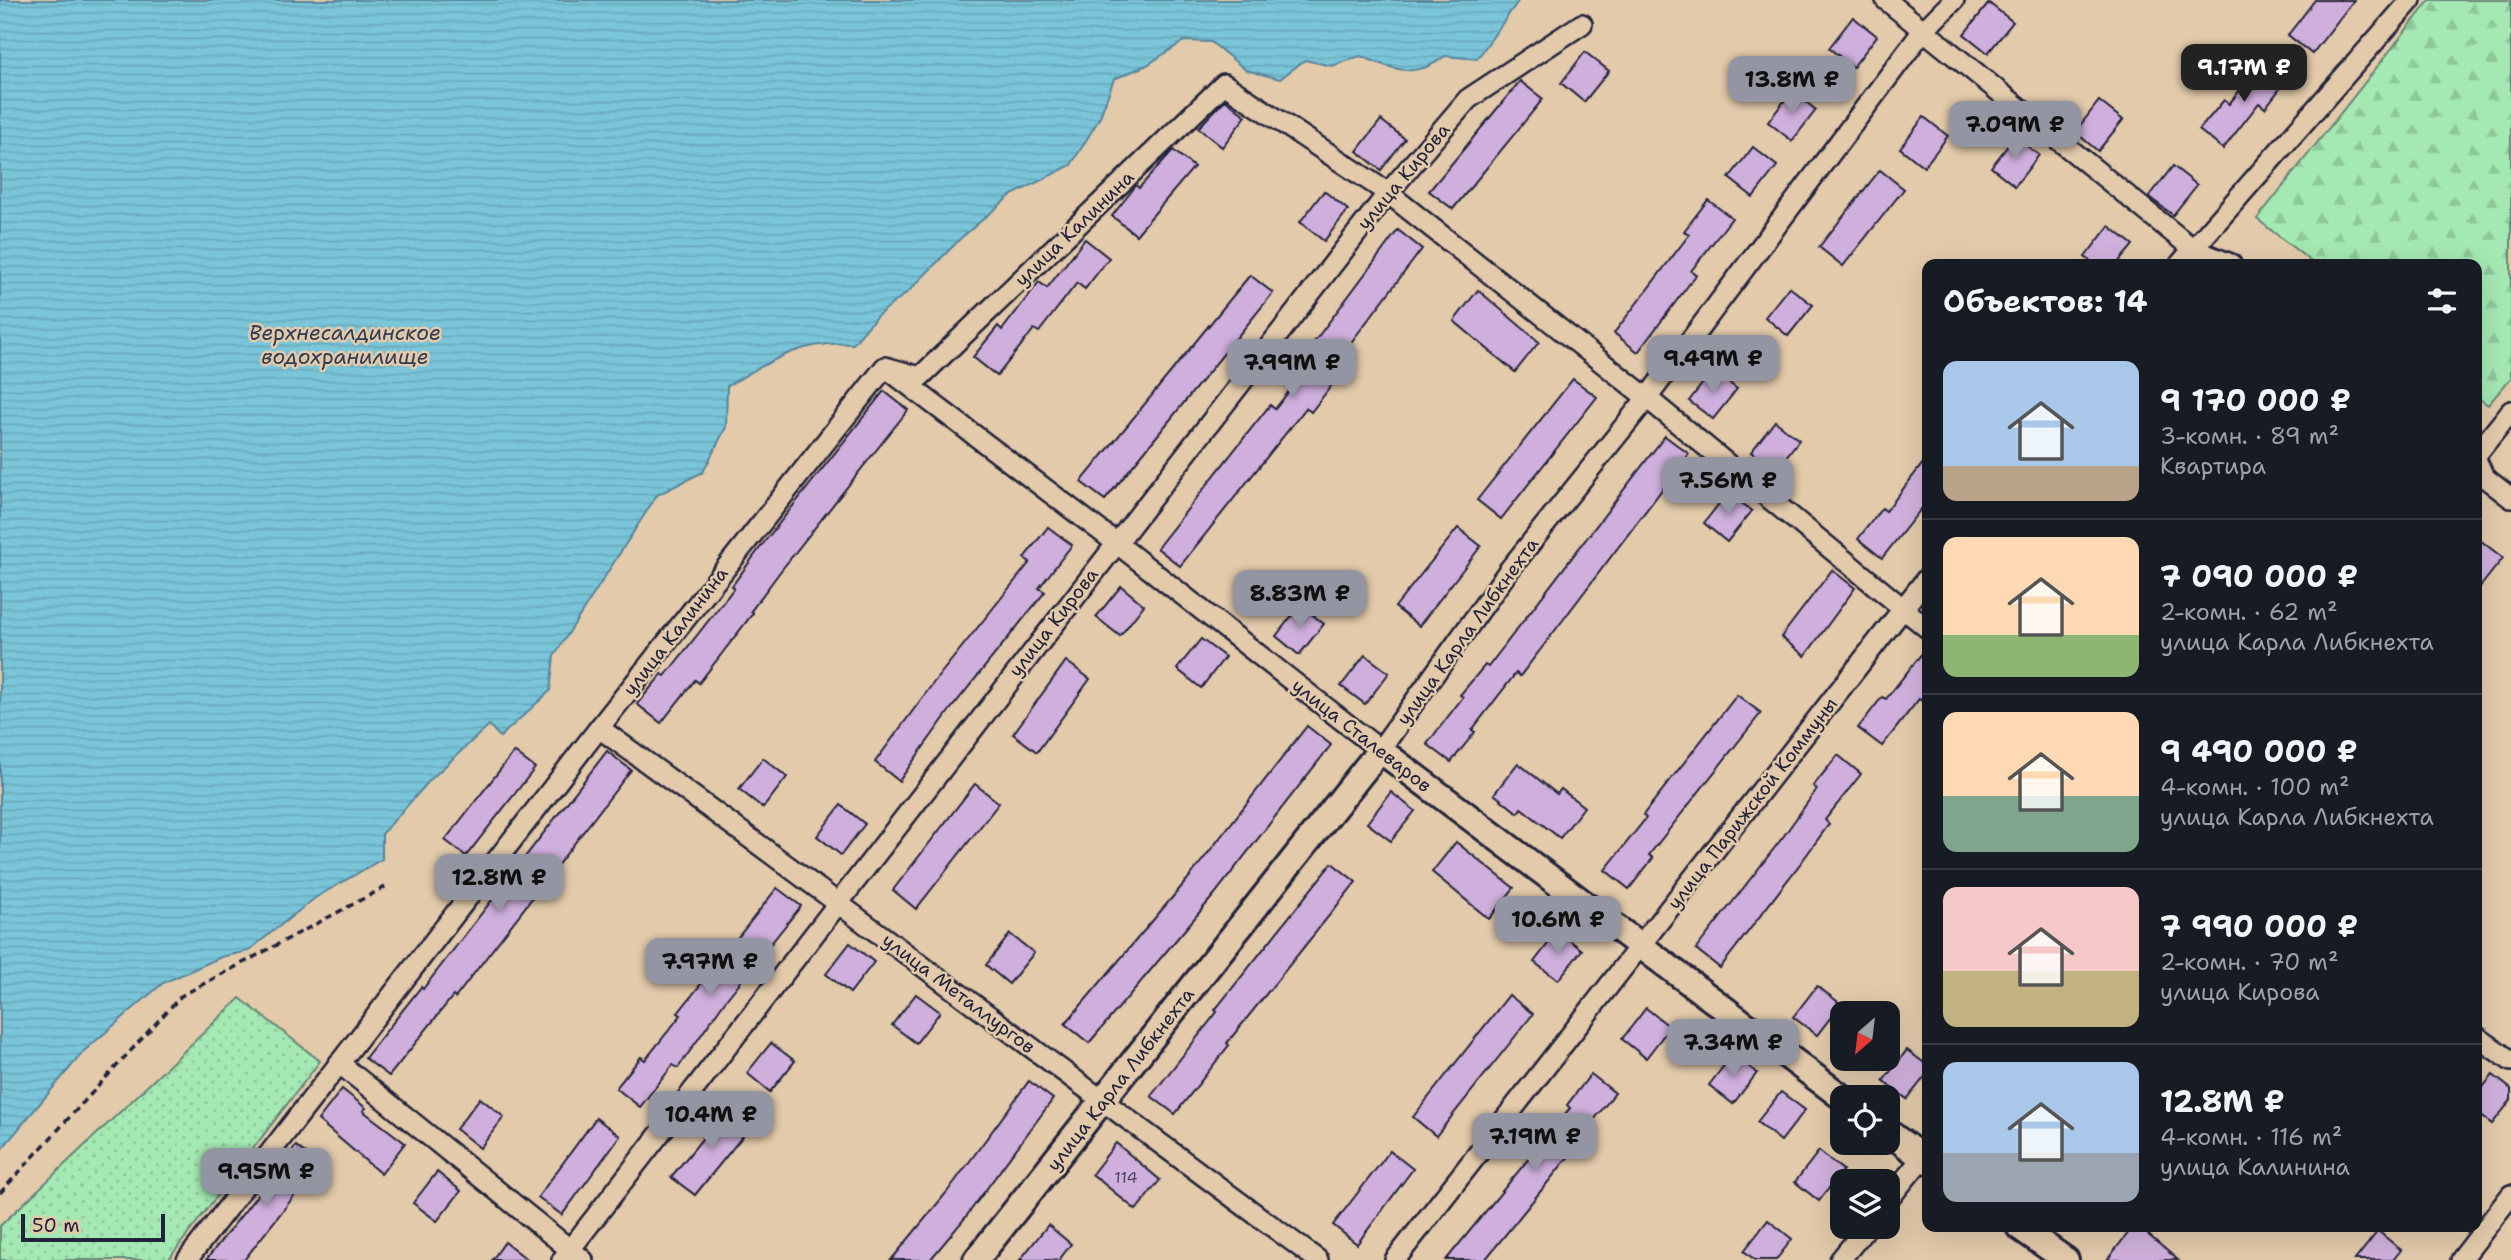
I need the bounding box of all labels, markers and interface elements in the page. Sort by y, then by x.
pin: 9.17M ₽ [2179,44,2309,104]
text: 9.17M ₽ [2197,52,2291,82]
pin: 13.8M ₽ [1727,57,1857,116]
text: 13.8M ₽ [1744,64,1840,94]
pin: 7.09M ₽ [1950,102,2080,161]
text: 7.09M ₽ [1965,109,2065,139]
street label: улица Кирова [1351,118,1455,235]
street label: улица Калинина [1009,165,1140,292]
text: Объектов: 14 [1943,281,2148,322]
icon: filters [2423,282,2461,320]
water label: Верхнесалдинское водохранилище [249,319,441,371]
pin: 9.49M ₽ [1648,336,1778,395]
pin: 7.99M ₽ [1227,340,1357,399]
text: 9.49M ₽ [1663,343,1763,373]
text: 7.99M ₽ [1243,347,1341,377]
text: 9 170 000 ₽ [2160,380,2351,421]
icon: home [1999,389,2083,473]
text: 3-комн. · 89 m² [2160,421,2339,451]
text: Квартира [2160,451,2266,481]
pin: 7.56M ₽ [1663,458,1793,517]
text: 7.56M ₽ [1679,465,1777,495]
street label: улица Карла Либкнехта [1391,532,1544,730]
text: 7 090 000 ₽ [2160,556,2358,597]
street label: улица Калинина [617,562,734,701]
street label: улица Кирова [1003,563,1104,682]
icon: home [1999,565,2083,649]
pin: 8.83M ₽ [1235,570,1365,630]
text: 8.83M ₽ [1249,578,1351,608]
text: 2-комн. · 62 m² [2160,597,2338,627]
text: улица Карла Либкнехта [2160,627,2434,657]
street label: улица Сталеваров [1287,673,1437,798]
street label: улица Парижской Коммуны [1662,692,1843,914]
text: 9 490 000 ₽ [2160,731,2358,772]
icon: home [1999,740,2083,824]
text: 4-комн. · 100 m² [2160,772,2350,802]
text: улица Карла Либкнехта [2160,802,2434,832]
pin: 12.8M ₽ [434,855,564,914]
text: 12.8M ₽ [451,862,547,892]
pin: 10.6M ₽ [1493,897,1623,956]
text: 10.6M ₽ [1511,904,1605,934]
text: 7 990 000 ₽ [2160,906,2358,947]
icon: home [1999,915,2083,999]
street label: улица Металлургов [877,928,1040,1059]
pin: 7.97M ₽ [645,939,775,998]
text: 7.97M ₽ [661,946,759,976]
text: 2-комн. · 70 m² [2160,947,2339,977]
text: улица Кирова [2160,977,2320,1007]
street label: улица Карла Либкнехта [1041,982,1200,1176]
north arrow [1830,1001,1900,1071]
map controls [1830,1001,1900,1239]
pin: 7.34M ₽ [1668,1020,1798,1079]
text: 7.34M ₽ [1683,1027,1783,1057]
text: 12.8M ₽ [2160,1081,2285,1122]
button: locate [1830,1085,1900,1155]
icon: home [1999,1090,2083,1174]
pin: 10.4M ₽ [646,1092,776,1151]
text: 10.4M ₽ [664,1099,758,1129]
pin: 7.19M ₽ [1470,1114,1600,1173]
text: 7.19M ₽ [1489,1121,1581,1151]
text: 4-комн. · 116 m² [2160,1122,2342,1152]
pin: 9.95M ₽ [201,1148,331,1208]
text: улица Калинина [2160,1152,2350,1182]
text: 9.95M ₽ [217,1156,315,1186]
house number: 114 [1114,1167,1138,1188]
button: layers [1830,1169,1900,1239]
scale bar [21,1211,164,1243]
text: 50 m [32,1213,80,1238]

